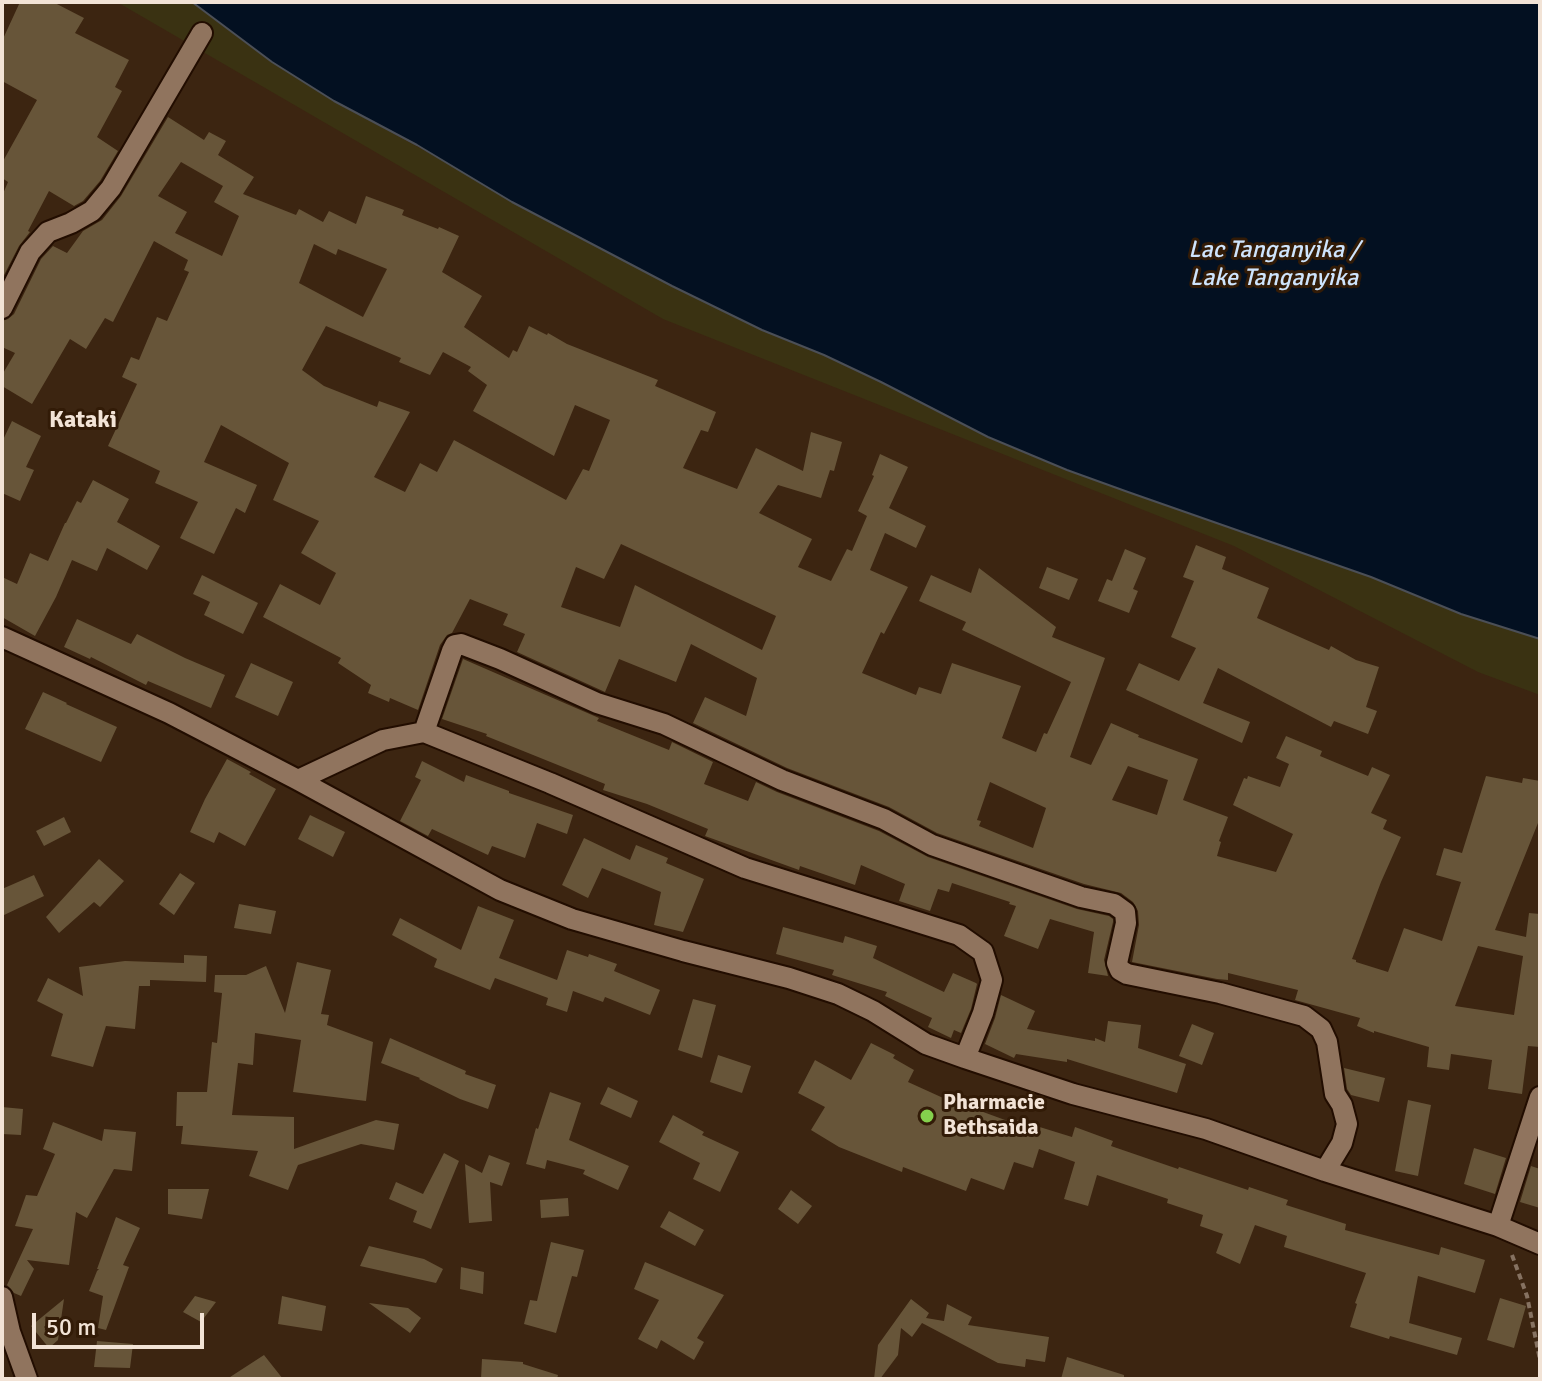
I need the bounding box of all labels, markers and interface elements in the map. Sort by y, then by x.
water label: Lac Tanganyika / Lake Tanganyika [1188,237,1360,293]
district label: Kataki [49,407,117,435]
place label: Pharmacie Bethsaida [943,1090,1045,1142]
marker: Pharmacie Bethsaida [918,1107,936,1125]
scale bar [36,1297,208,1347]
text: 50 m [46,1312,96,1342]

